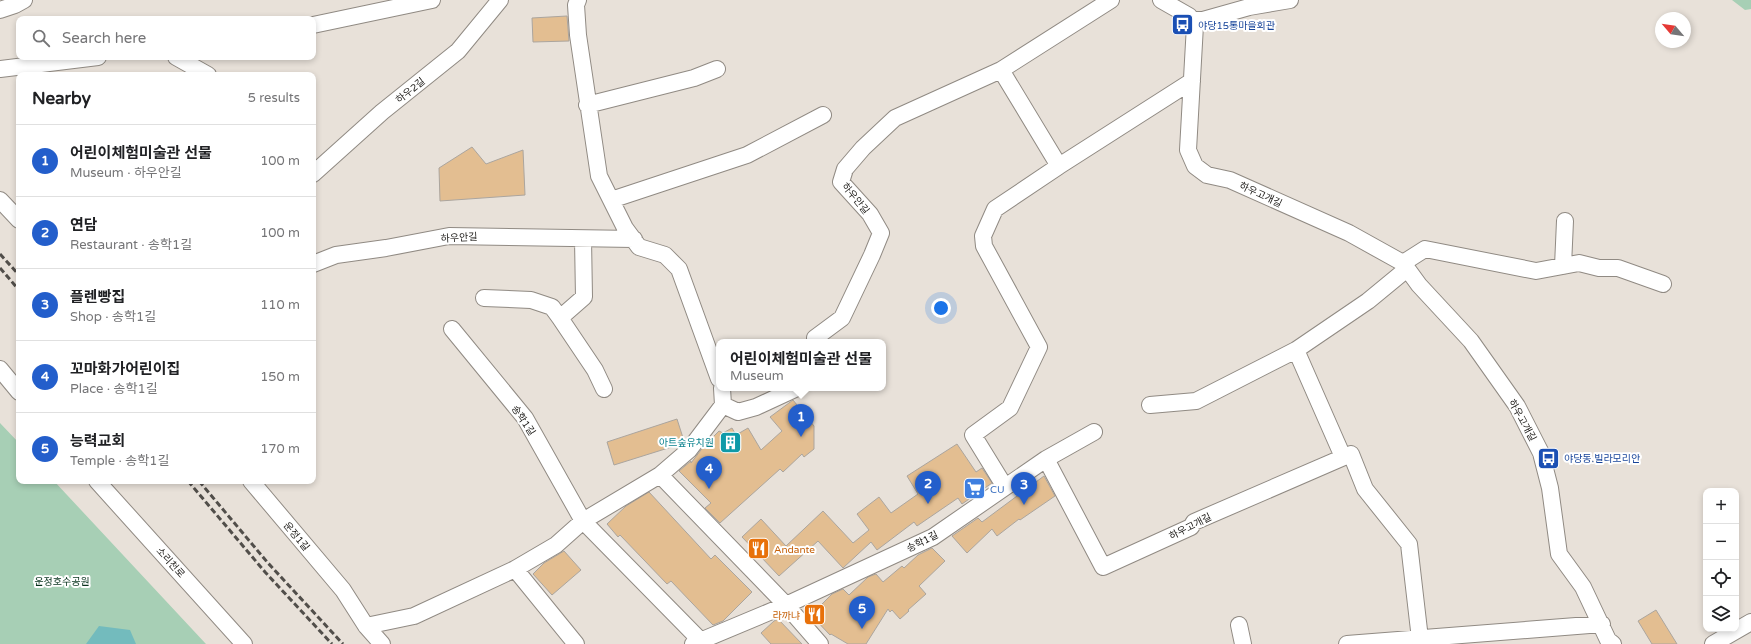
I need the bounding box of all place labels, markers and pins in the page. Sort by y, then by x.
bus stop icon: 야당15통마을회관 [1169,12,1195,38]
place label: 야당15통마을회관 [1198,20,1276,32]
pin: 1 [788,404,814,437]
building icon: 아트숲유치원 [717,429,743,455]
place label: 아트숲유치원 [659,437,714,449]
bus stop icon: 야당동.빌라모리안 [1535,445,1561,471]
place label: 야당동.빌라모리안 [1564,453,1640,465]
pin: 4 [696,456,722,489]
pin: 2 [915,471,941,504]
pin: 3 [1011,472,1037,505]
supermarket icon: CU [961,476,987,502]
place label: CU [990,484,1005,496]
restaurant icon: Andante [746,536,772,562]
place label: Andante [774,544,815,556]
pin: 5 [849,596,875,629]
restaurant icon: 라까냐 [802,602,828,628]
place label: 라까냐 [772,610,800,622]

